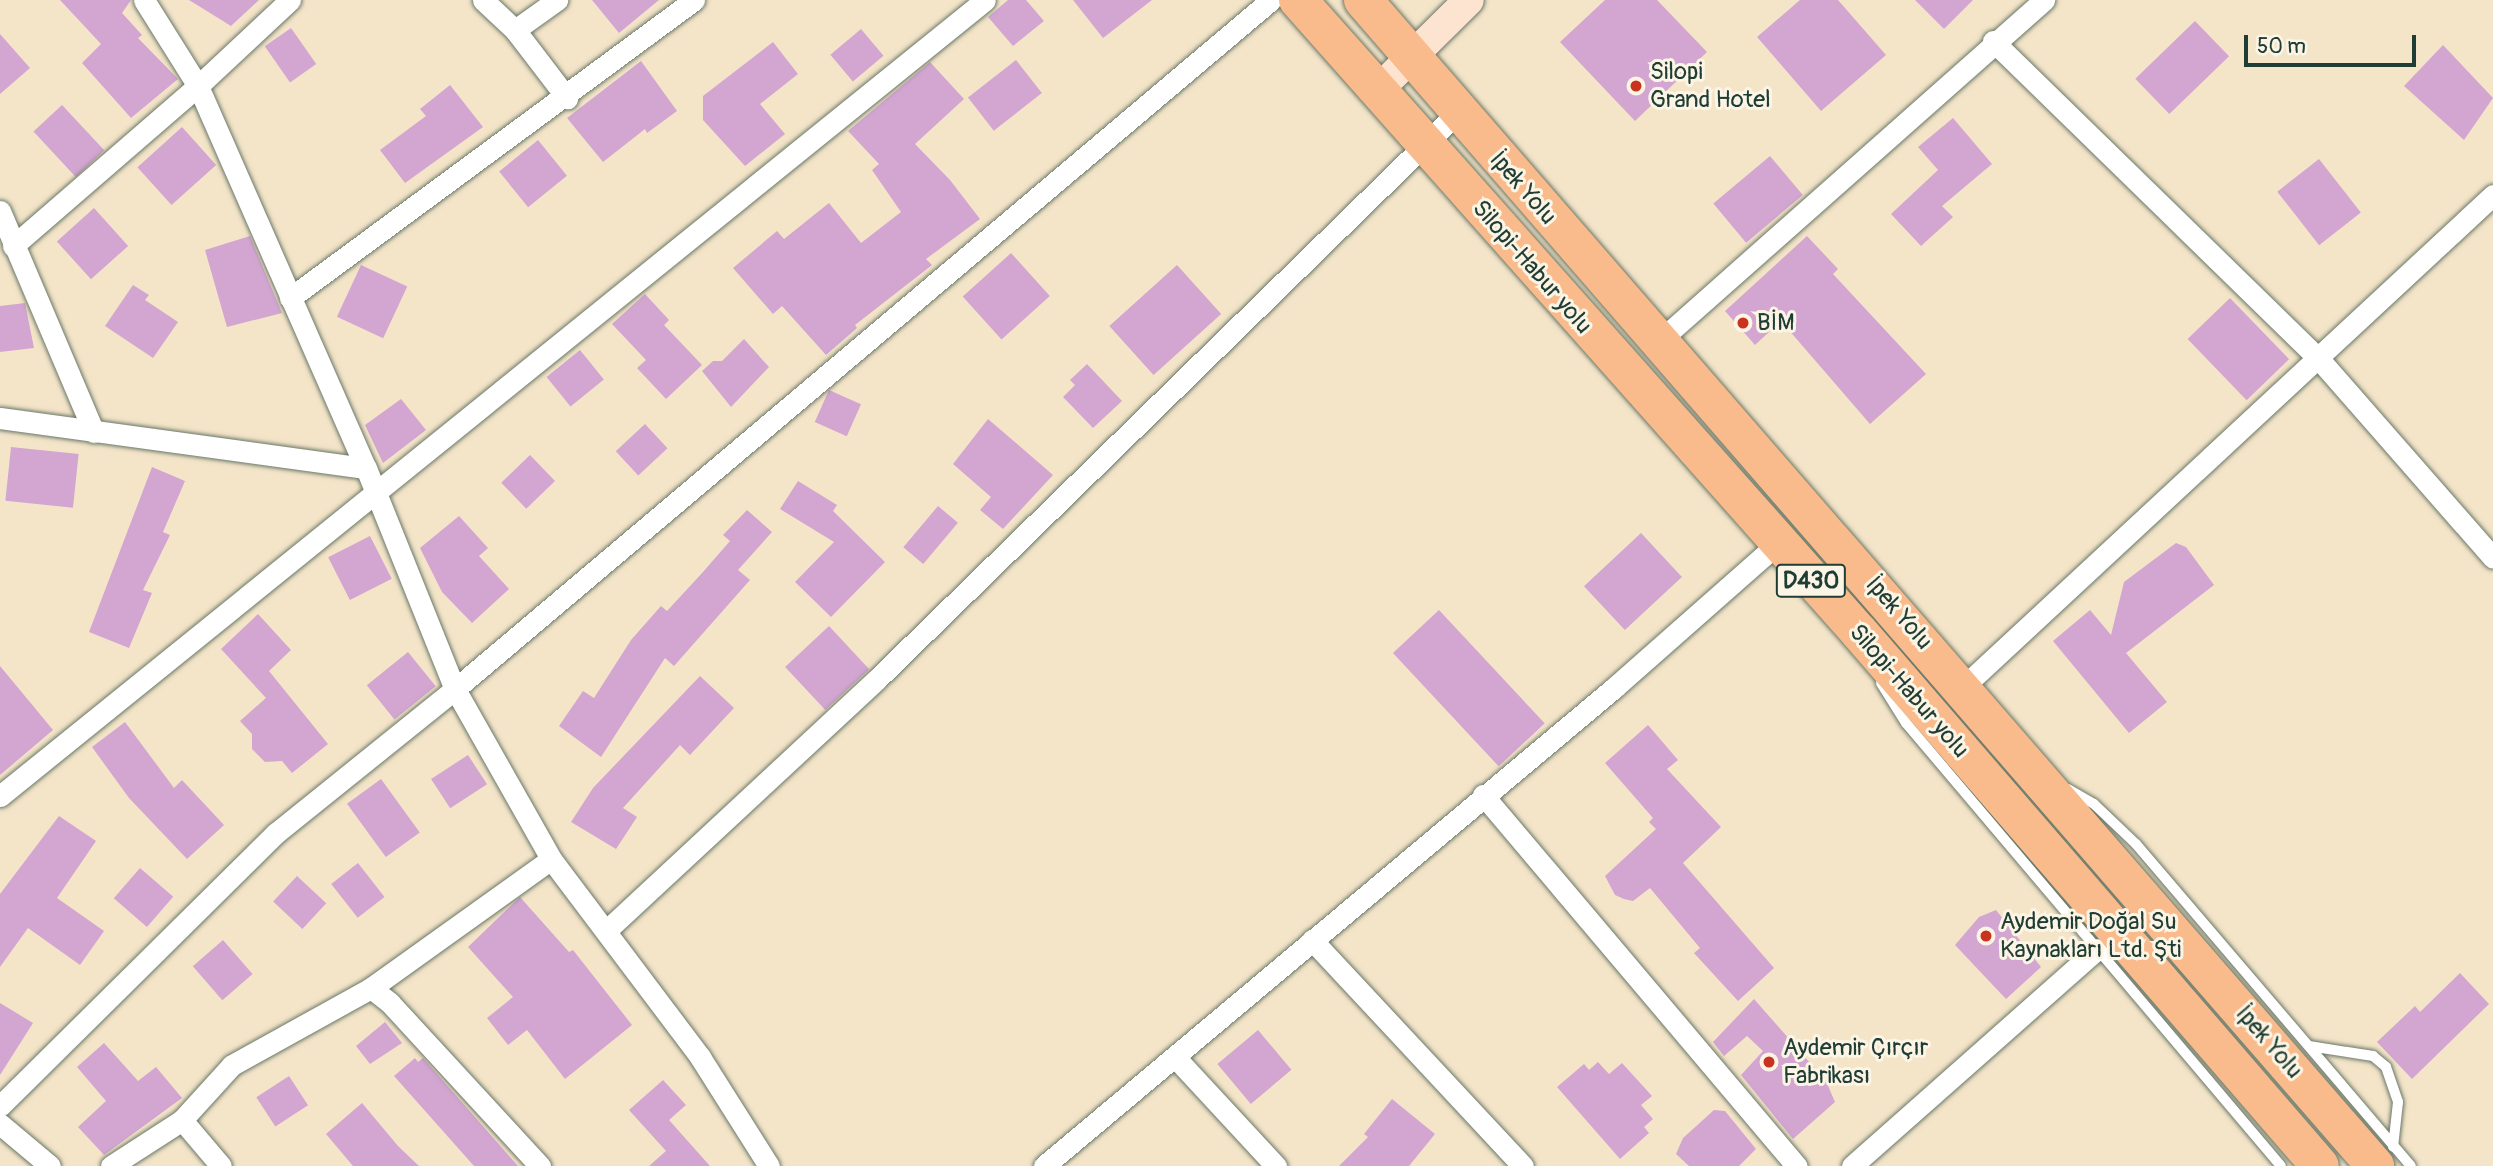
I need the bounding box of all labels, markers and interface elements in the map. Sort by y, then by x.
scale bar [2248,21,2420,65]
text: 50 m [2257,33,2306,60]
place label: Silopi Grand Hotel [1650,58,1771,114]
marker: Silopi Grand Hotel [1628,78,1644,94]
street label: İpek Yolu [1483,146,1563,230]
street label: Silopi-Habur yolu [1466,194,1598,340]
place label: BİM [1757,309,1795,337]
marker: BİM [1735,315,1751,331]
road number: D430 [1774,562,1848,600]
street label: İpek Yolu [1859,571,1939,655]
street label: Silopi-Habur yolu [1843,618,1975,764]
place label: Aydemir Doğal Su Kaynakları Ltd. Şti [2000,908,2181,964]
marker: Aydemir Doğal Su Kaynakları Ltd. Şti [1978,928,1994,944]
street label: İpek Yolu [2229,1000,2309,1084]
place label: Aydemir Çırçır Fabrikası [1783,1034,1928,1090]
marker: Aydemir Çırçır Fabrikası [1761,1054,1777,1070]

